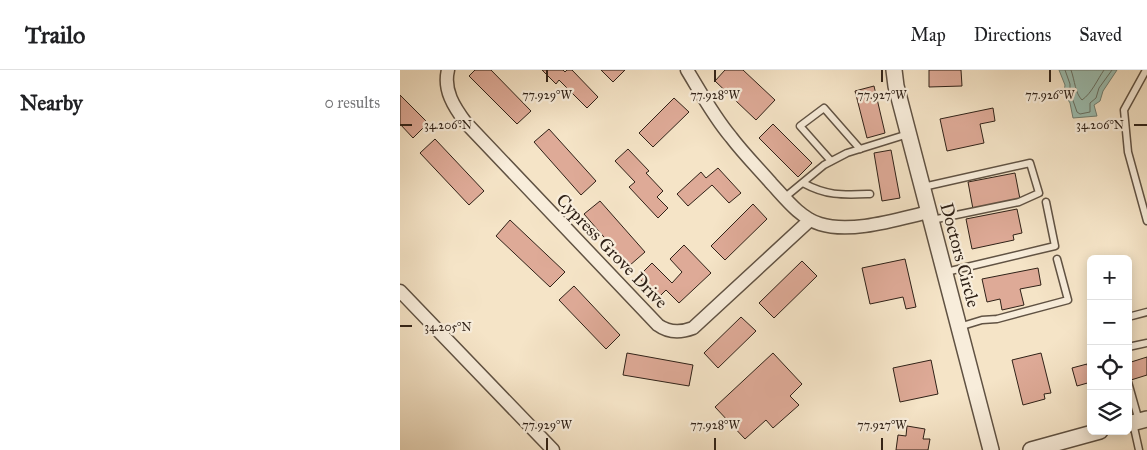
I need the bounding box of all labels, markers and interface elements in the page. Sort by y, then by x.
text: Trailo [25,20,85,50]
text: Map [910,24,946,46]
text: Directions [974,24,1051,46]
text: Saved [1079,24,1122,46]
text: 77.929°W [522,88,572,102]
text: 77.928°W [690,88,740,102]
text: 77.927°W [857,88,907,102]
text: 77.926°W [1025,88,1075,102]
text: Nearby [20,90,83,116]
text: 0 results [325,93,380,112]
text: 34.206°N [424,118,472,132]
text: 34.206°N [1076,118,1124,132]
street label: Cypress Grove Drive [552,189,672,313]
street label: Doctors Circle [935,200,985,310]
map controls [1087,255,1132,435]
button: + [1087,255,1132,300]
button: − [1087,300,1132,345]
text: 34.205°N [424,320,472,334]
button: locate [1087,345,1132,390]
button: layers [1087,390,1132,435]
text: 77.929°W [522,418,572,432]
text: 77.928°W [690,418,740,432]
text: 77.927°W [857,418,907,432]

